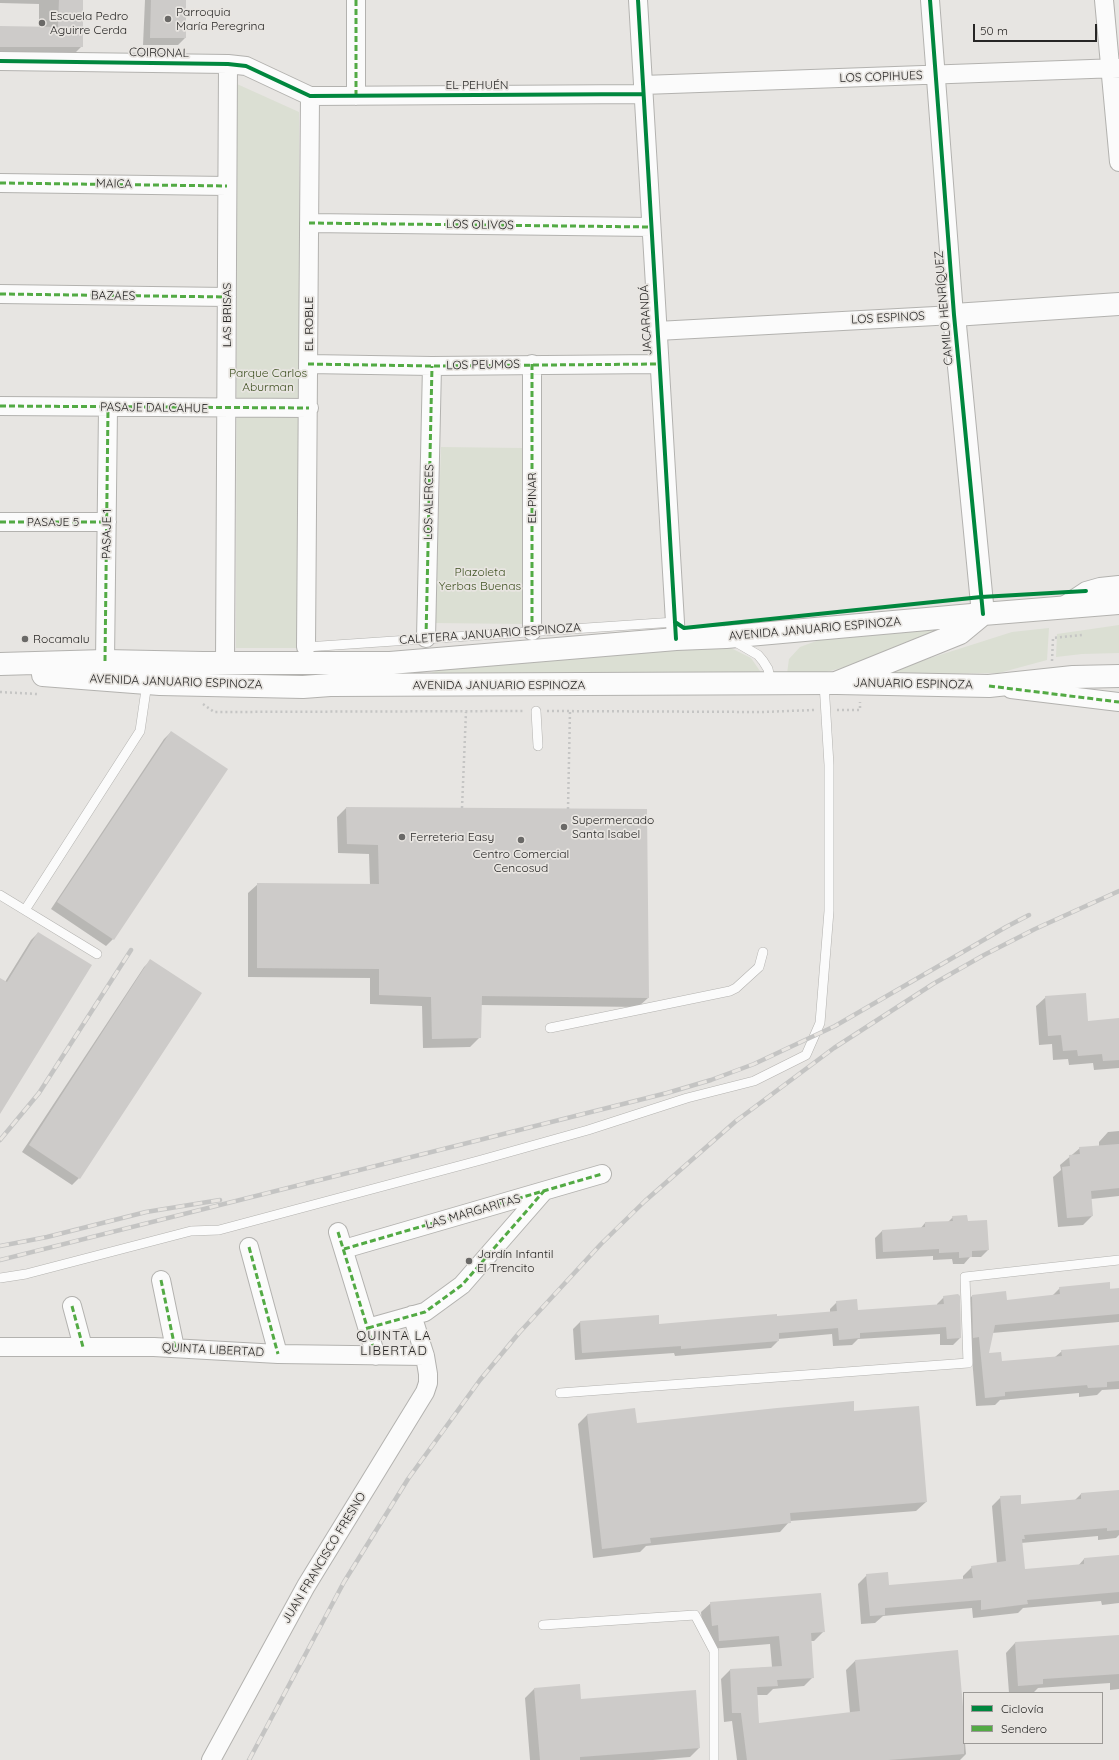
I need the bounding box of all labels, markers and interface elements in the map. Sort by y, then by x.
place label: Parroquia María Peregrina [176,5,265,33]
place label: Escuela Pedro Aguirre Cerda [50,9,128,37]
marker: Parroquia María Peregrina [163,14,173,24]
scale bar [975,16,1099,42]
marker: Escuela Pedro Aguirre Cerda [37,18,47,28]
text: 50 m [980,23,1008,38]
street label: COIRONAL [129,45,189,61]
street label: LOS COPIHUES [839,68,923,86]
street label: EL PEHUÉN [445,78,509,92]
street label: MAICA [96,176,132,192]
street label: LOS OLIVOS [446,217,514,233]
street label: CAMILO HENRÍQUEZ [932,250,956,366]
street label: LAS BRISAS [220,283,234,347]
street label: JACARANDÁ [637,284,655,356]
street label: BAZAES [91,288,135,304]
street label: EL ROBLE [302,297,316,351]
street label: LOS ESPINOS [851,309,925,327]
street label: LOS PEUMOS [446,357,520,373]
park label: Parque Carlos Aburman [229,366,307,394]
street label: PASAJE DALCAHUE [100,400,208,416]
street label: LOS ALERCES [421,464,437,540]
street label: EL PINAR [525,472,539,524]
street label: PASAJE 1 [99,509,115,559]
street label: PASAJE 5 [27,515,79,529]
park label: Plazoleta Yerbas Buenas [439,565,521,593]
street label: AVENIDA JANUARIO ESPINOZA [728,614,902,644]
street label: CALETERA JANUARIO ESPINOZA [399,620,581,648]
place label: Rocamalu [33,632,89,646]
marker: Rocamalu [20,634,30,644]
street label: AVENIDA JANUARIO ESPINOZA [89,672,263,692]
street label: JANUARIO ESPINOZA [853,676,973,692]
street label: AVENIDA JANUARIO ESPINOZA [413,678,585,692]
place label: Supermercado Santa Isabel [572,813,654,841]
marker: Supermercado Santa Isabel [559,822,569,832]
place label: Ferreteria Easy [410,830,494,844]
marker: Ferreteria Easy [397,832,407,842]
marker: Centro Comercial Cencosud [516,835,526,845]
place label: Centro Comercial Cencosud [473,847,569,875]
street label: LAS MARGARITAS [424,1192,522,1232]
place label: Jardín Infantil El Trencito [477,1247,553,1275]
marker: Jardín Infantil El Trencito [464,1256,474,1266]
district label: QUINTA LA LIBERTAD [356,1328,432,1359]
street label: QUINTA LIBERTAD [162,1340,264,1360]
street label: JUAN FRANCISCO FRESNO [279,1490,369,1626]
legend [963,1692,1103,1744]
text: Ciclovía [1001,1701,1044,1716]
text: Sendero [1001,1721,1047,1736]

